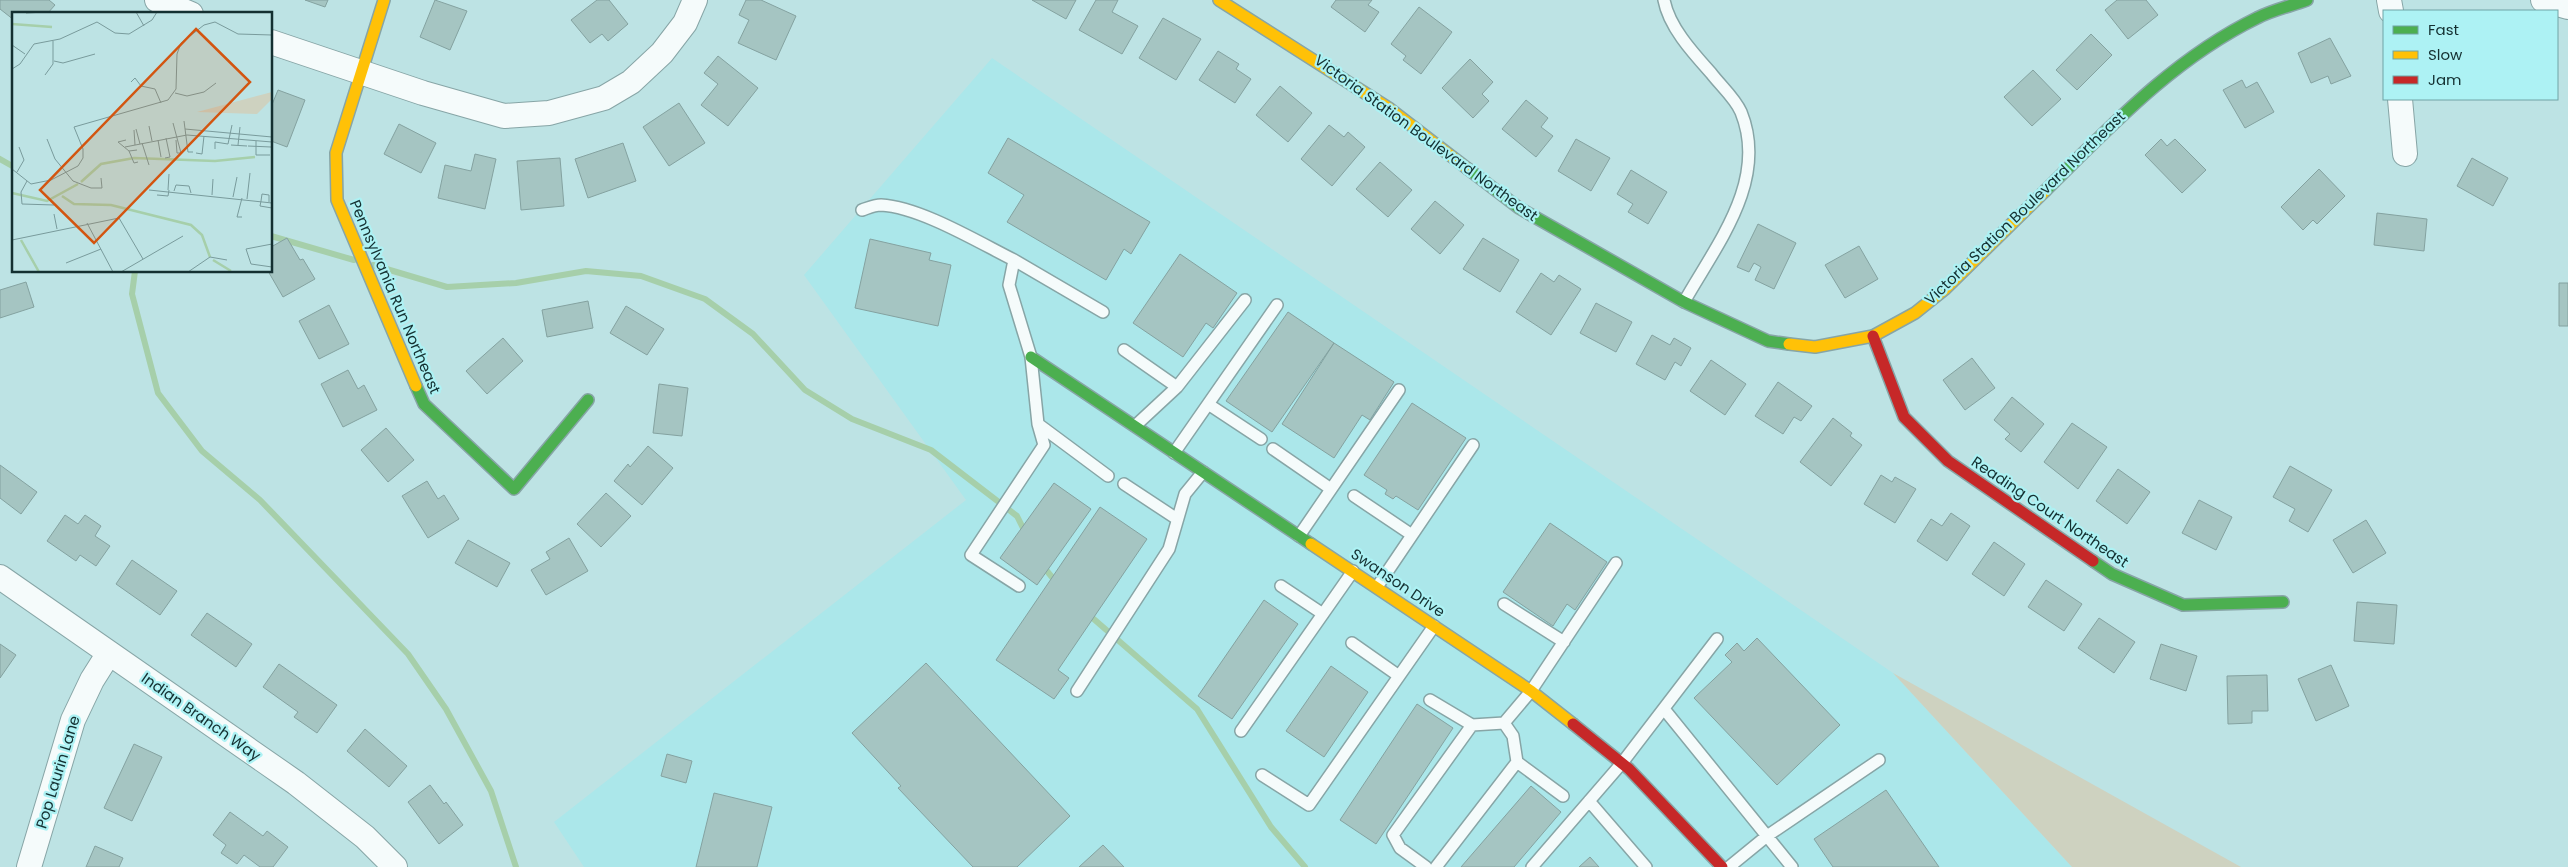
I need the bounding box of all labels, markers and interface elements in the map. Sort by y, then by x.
legend [2383,10,2558,100]
inset map [12,12,272,272]
text: Fast [2428,19,2459,40]
text: Slow [2428,44,2463,65]
street label: Victoria Station Boulevard Northeast [1310,49,1542,226]
text: Jam [2428,69,2462,90]
street label: Victoria Station Boulevard Northeast [1920,106,2130,309]
street label: Pennsylvania Run Northeast [345,197,446,397]
street label: Reading Court Northeast [1968,451,2133,572]
street label: Swanson Drive [1347,543,1450,622]
street label: Indian Branch Way [137,667,266,766]
street label: Pop Laurin Lane [30,713,85,831]

